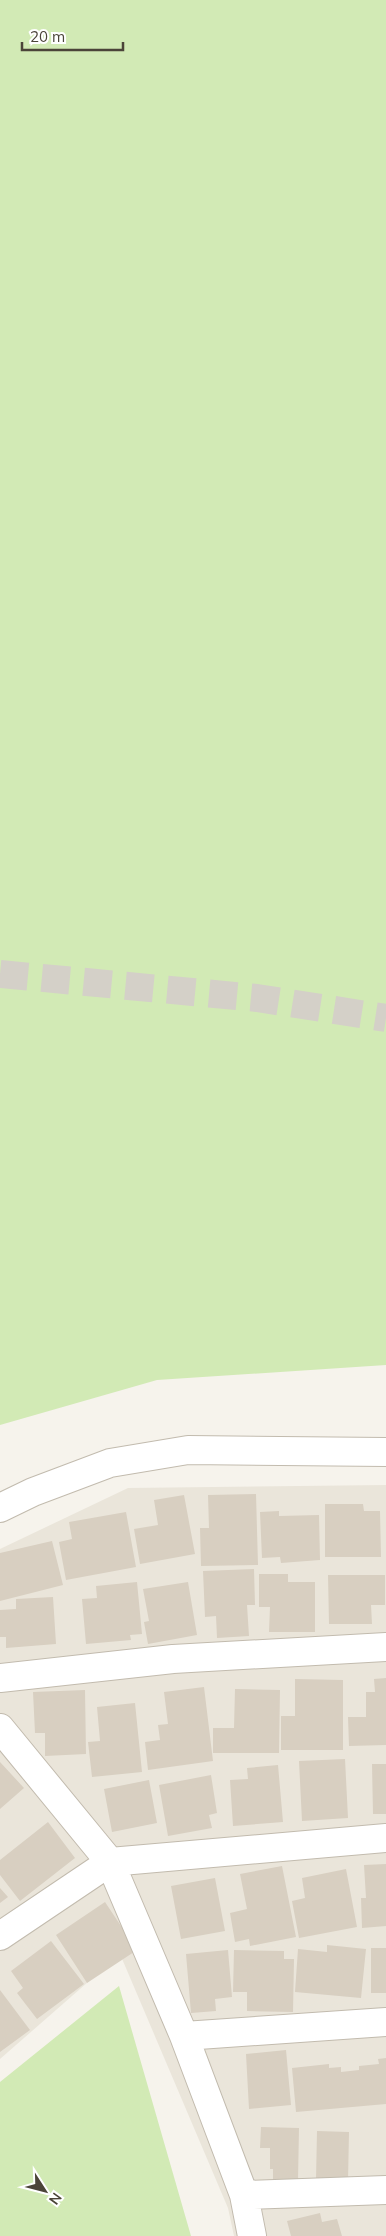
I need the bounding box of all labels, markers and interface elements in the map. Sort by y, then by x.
scale bar [22,20,124,52]
text: 20 m [30,27,65,46]
north arrow [20,2166,70,2216]
text: N [45,2189,66,2208]

